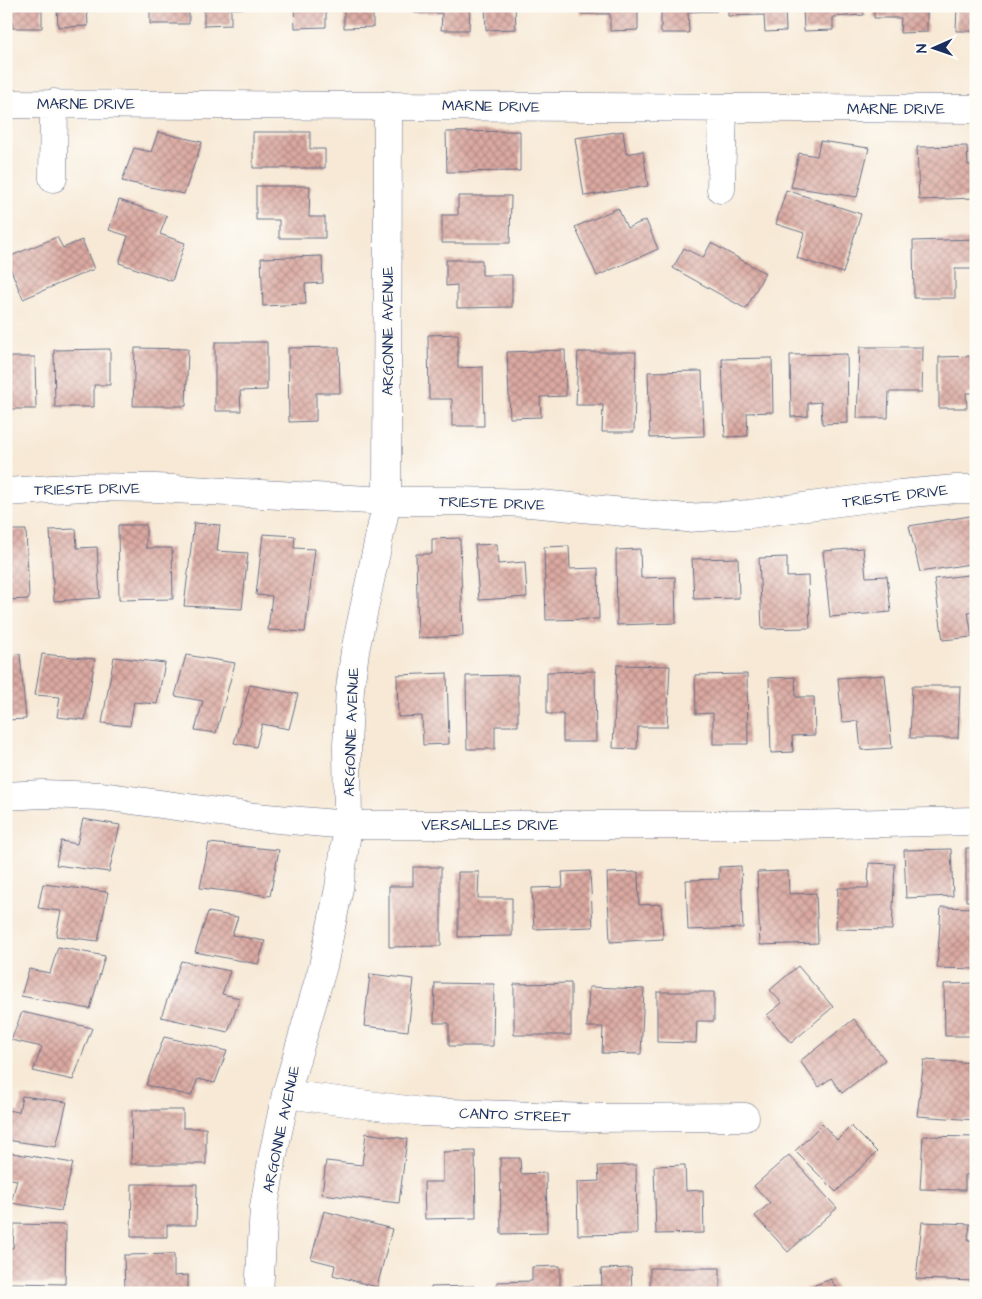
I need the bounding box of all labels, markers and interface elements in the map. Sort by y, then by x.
north arrow [910,22,960,72]
text: N [912,43,932,53]
street label: MARNE DRIVE [37,94,135,115]
street label: MARNE DRIVE [442,95,540,118]
street label: MARNE DRIVE [847,99,945,120]
street label: ARGONNE AVENUE [378,266,399,396]
street label: TRIESTE DRIVE [34,478,140,501]
street label: TRIESTE DRIVE [841,480,949,513]
street label: TRIESTE DRIVE [439,491,545,516]
street label: ARGONNE AVENUE [339,667,364,797]
street label: VERSAILLES DRIVE [422,815,558,836]
street label: ARGONNE AVENUE [258,1064,305,1194]
street label: CANTO STREET [459,1103,572,1128]

